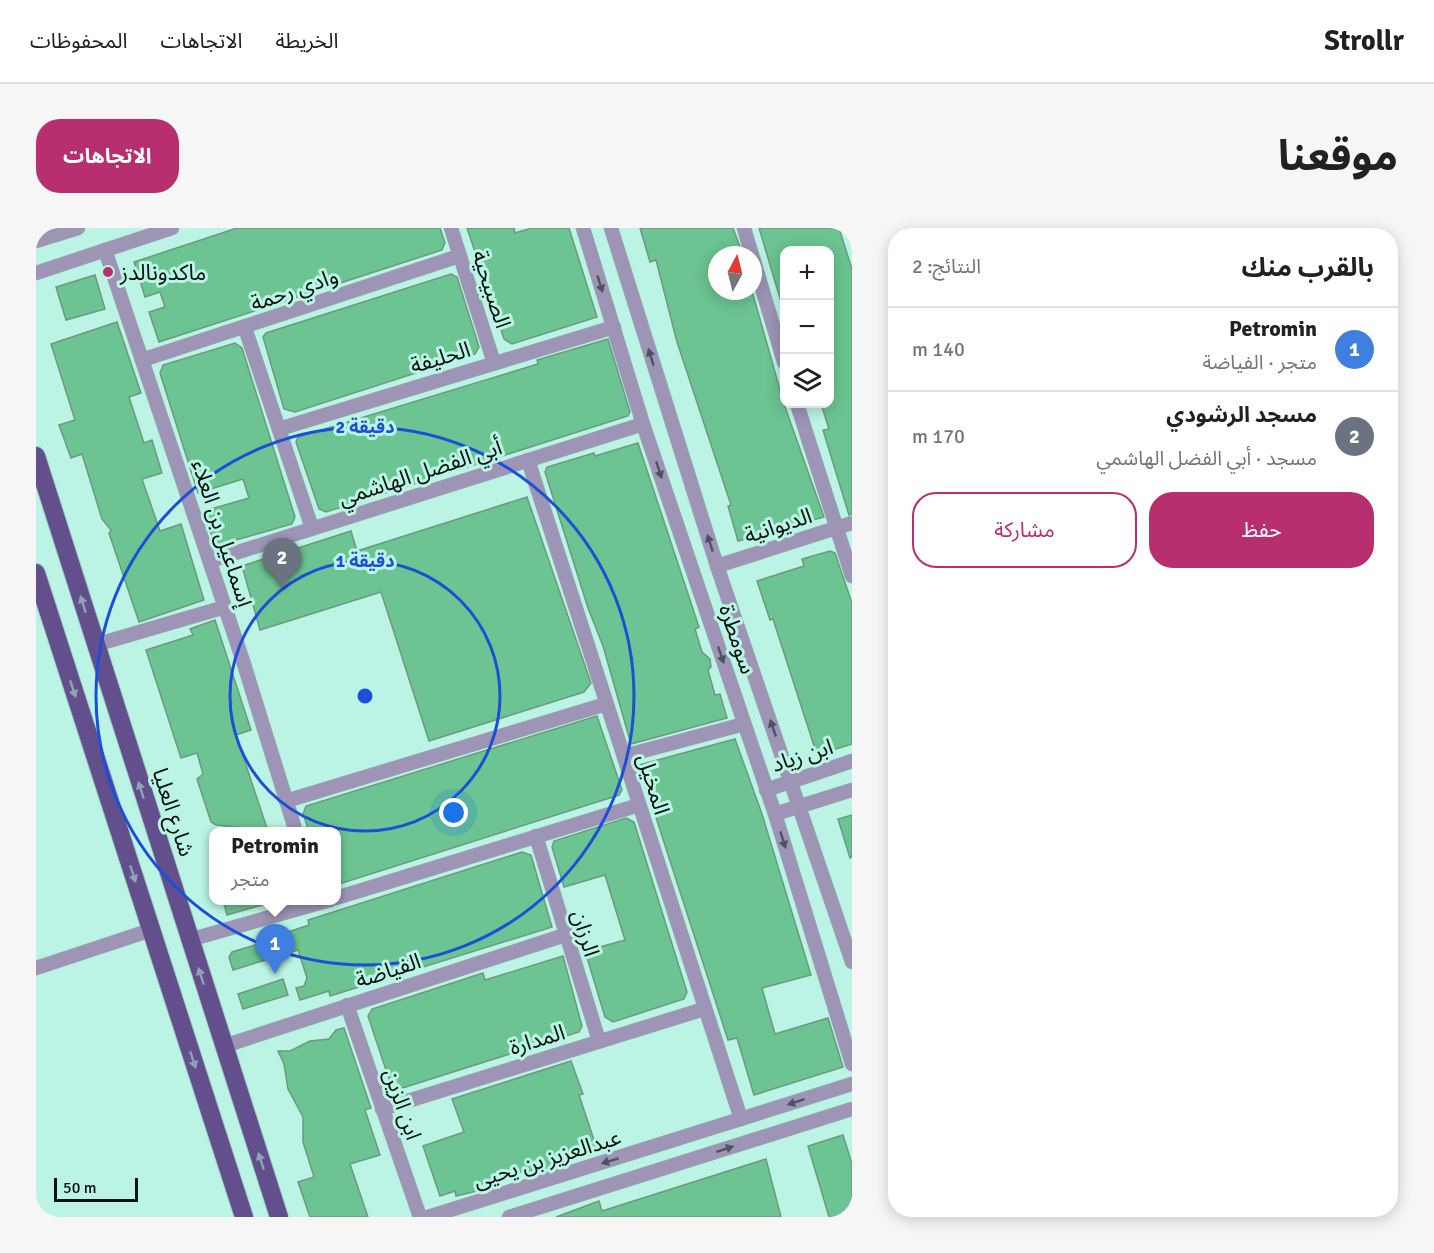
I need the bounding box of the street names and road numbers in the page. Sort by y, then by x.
street label: الصبيحية [466,247,517,332]
street label: وادي رحمة [247,262,342,320]
street label: الحليفة [407,336,473,379]
street label: أبي الفضل الهاشمي [335,433,506,515]
street label: إسماعيل بن العلاء [185,456,259,611]
street label: الديوانية [741,502,815,549]
street label: سومطرة [713,601,762,677]
street label: ابن زياد [768,733,836,778]
street label: المخيل [632,751,675,818]
street label: شارع العليا [144,765,200,861]
street label: الرزان [566,906,605,960]
street label: الفياضة [352,947,424,994]
street label: المدارة [506,1018,568,1061]
street label: ابن الزين [378,1065,427,1143]
street label: عبدالعزيز بن يحيى [470,1123,624,1194]

